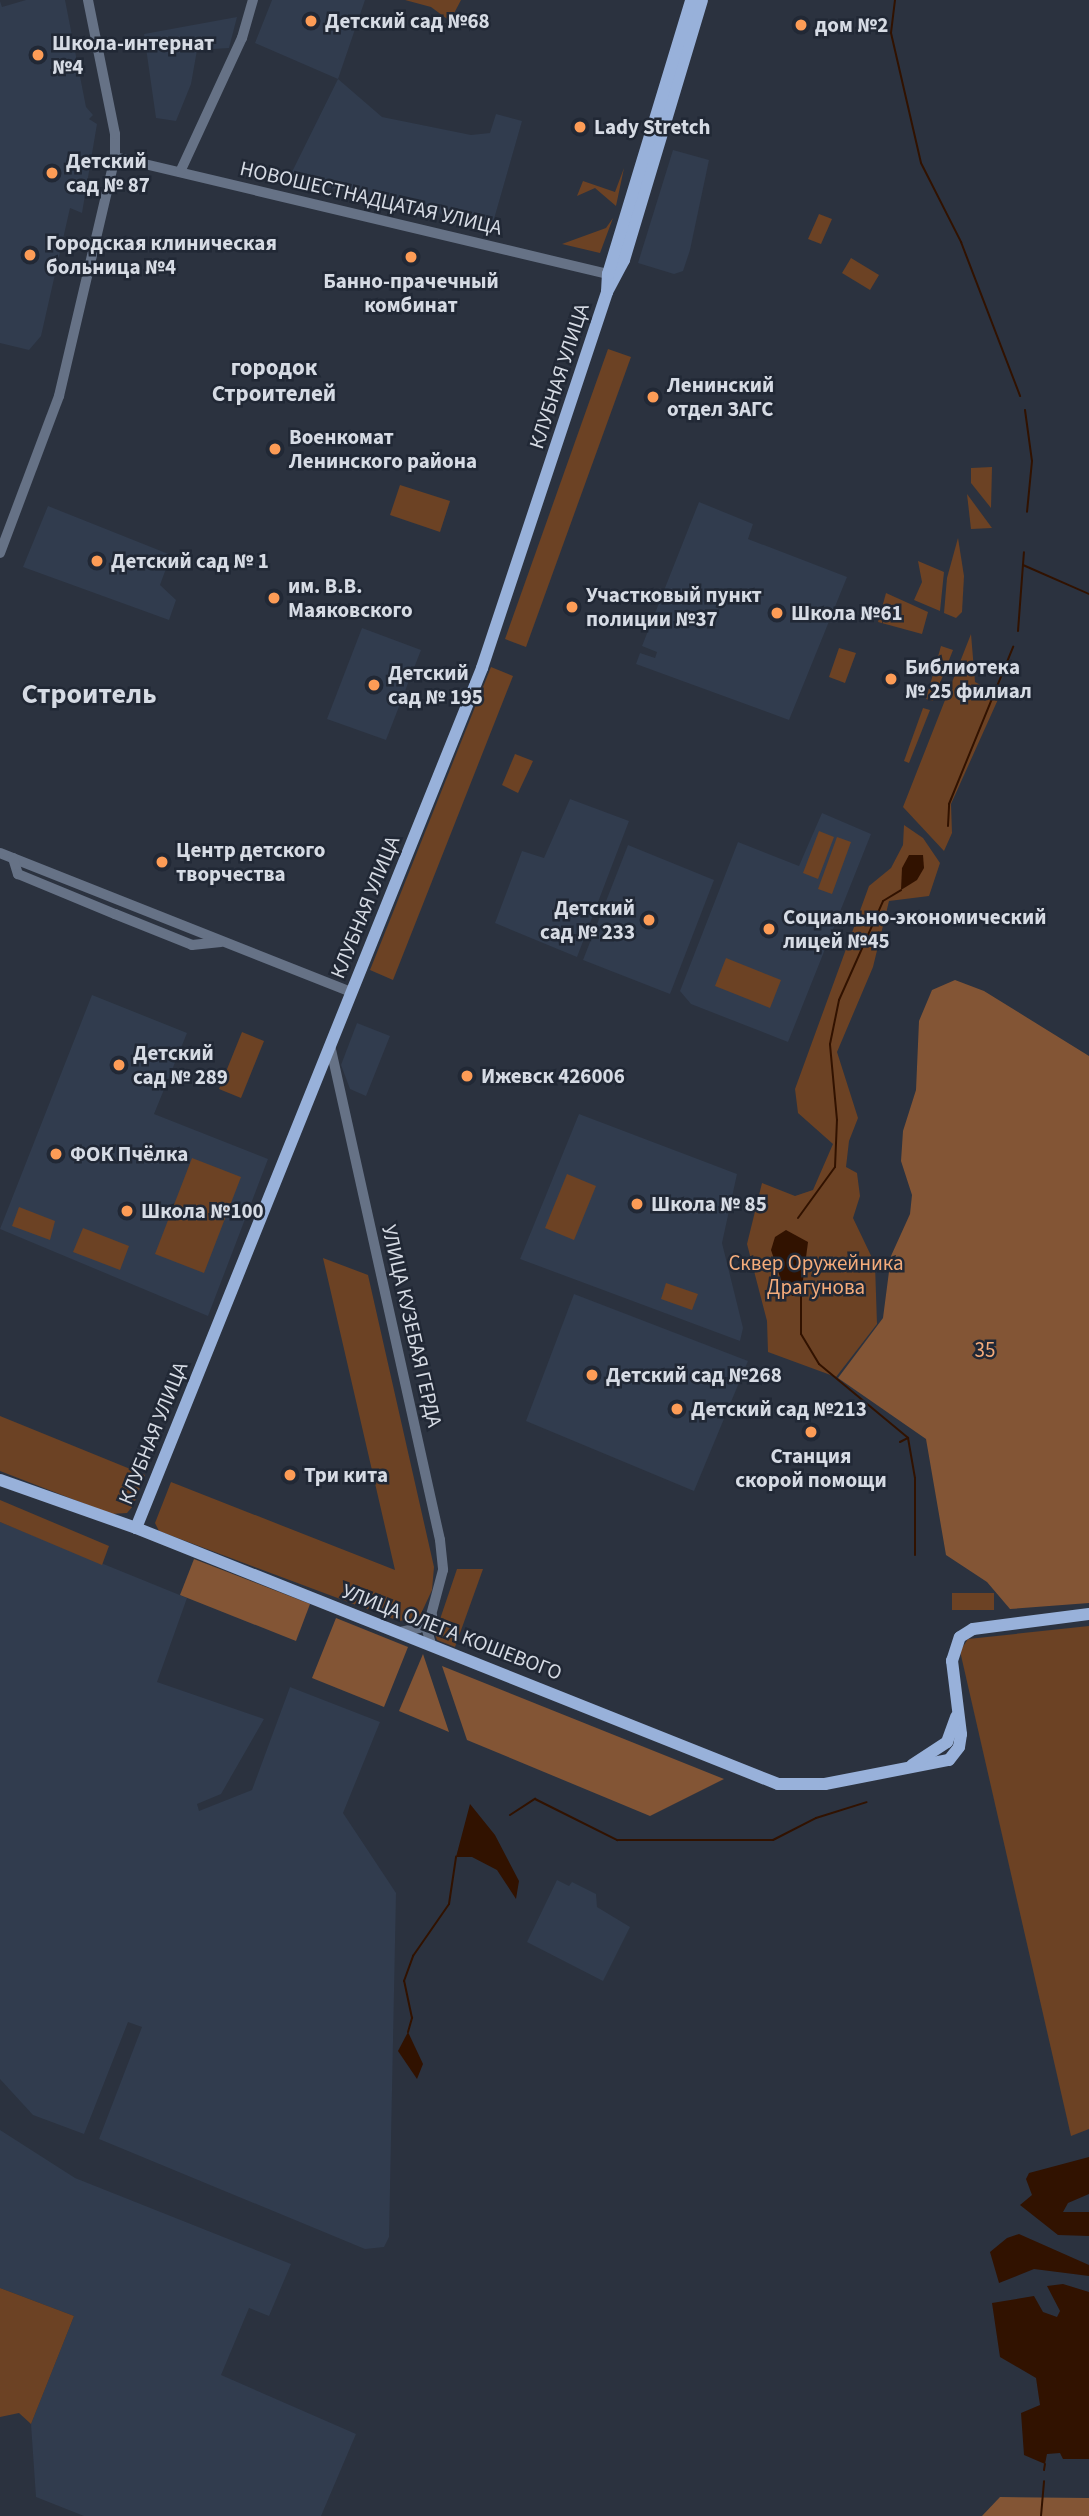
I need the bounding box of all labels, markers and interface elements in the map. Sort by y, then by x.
place label: Детский сад №68 [325,8,490,34]
place label: дом №2 [815,12,888,38]
marker: Детский сад №68 [303,13,319,29]
marker: дом №2 [793,17,809,33]
place label: Школа-интернат №4 [52,30,214,80]
marker: Школа-интернат №4 [30,47,46,63]
place label: Lady Stretch [594,114,711,140]
marker: Lady Stretch [572,119,588,135]
place label: Детский сад № 87 [66,148,150,198]
street label: НОВОШЕСТНАДЦАТАЯ УЛИЦА [237,156,505,240]
marker: Детский сад № 87 [44,165,60,181]
place label: Городская клиническая больница №4 [46,230,277,280]
marker: Городская клиническая больница №4 [20,245,40,265]
marker: Банно-прачечный комбинат [403,249,419,265]
place label: Банно-прачечный комбинат [323,268,499,318]
street label: КЛУБНАЯ УЛИЦА [524,300,594,452]
district label: городок Строителей [212,354,336,408]
place label: Ленинский отдел ЗАГС [667,372,774,422]
marker: Ленинский отдел ЗАГС [645,389,661,405]
place label: Военкомат Ленинского района [289,424,477,474]
marker: Военкомат Ленинского района [267,441,283,457]
place label: Детский сад № 1 [111,548,269,574]
marker: Детский сад № 1 [89,553,105,569]
place label: им. В.В. Маяковского [288,573,413,623]
place label: Участковый пункт полиции №37 [586,582,762,632]
marker: им. В.В. Маяковского [266,590,282,606]
marker: Участковый пункт полиции №37 [564,599,580,615]
place label: Школа №61 [791,600,903,626]
marker: Школа №61 [769,605,785,621]
place label: Библиотека № 25 филиал [905,654,1032,704]
place label: Детский сад № 195 [388,660,483,710]
marker: Библиотека № 25 филиал [883,671,899,687]
district label: Строитель [21,677,157,711]
marker: Детский сад № 195 [366,677,382,693]
street label: КЛУБНАЯ УЛИЦА [325,832,405,982]
place label: Центр детского творчества [176,837,325,887]
marker: Центр детского творчества [154,854,170,870]
place label: Детский сад № 233 [540,895,635,945]
place label: Социально-экономический лицей №45 [783,904,1047,954]
marker: Детский сад № 233 [641,912,657,928]
marker: Социально-экономический лицей №45 [761,921,777,937]
place label: Детский сад № 289 [133,1040,228,1090]
marker: Детский сад № 289 [111,1057,127,1073]
place label: Ижевск 426006 [481,1063,625,1089]
marker: Ижевск 426006 [459,1068,475,1084]
place label: ФОК Пчёлка [70,1141,188,1167]
marker: ФОК Пчёлка [48,1146,64,1162]
place label: Школа № 85 [651,1191,767,1217]
marker: Школа № 85 [629,1196,645,1212]
place label: Школа №100 [141,1198,264,1224]
marker: Школа №100 [119,1203,135,1219]
street label: УЛИЦА КУЗЕБАЯ ГЕРДА [376,1222,448,1430]
park label: Сквер Оружейника Драгунова [728,1250,904,1300]
park label: 35 [975,1337,995,1363]
street label: КЛУБНАЯ УЛИЦА [113,1358,193,1508]
place label: Детский сад №268 [606,1362,782,1388]
marker: Детский сад №268 [584,1367,600,1383]
place label: Детский сад №213 [691,1396,867,1422]
marker: Детский сад №213 [669,1401,685,1417]
marker: Станция скорой помощи [803,1424,819,1440]
place label: Станция скорой помощи [735,1443,887,1493]
place label: Три кита [304,1462,388,1488]
marker: Три кита [282,1467,298,1483]
street label: УЛИЦА ОЛЕГА КОШЕВОГО [338,1578,566,1686]

